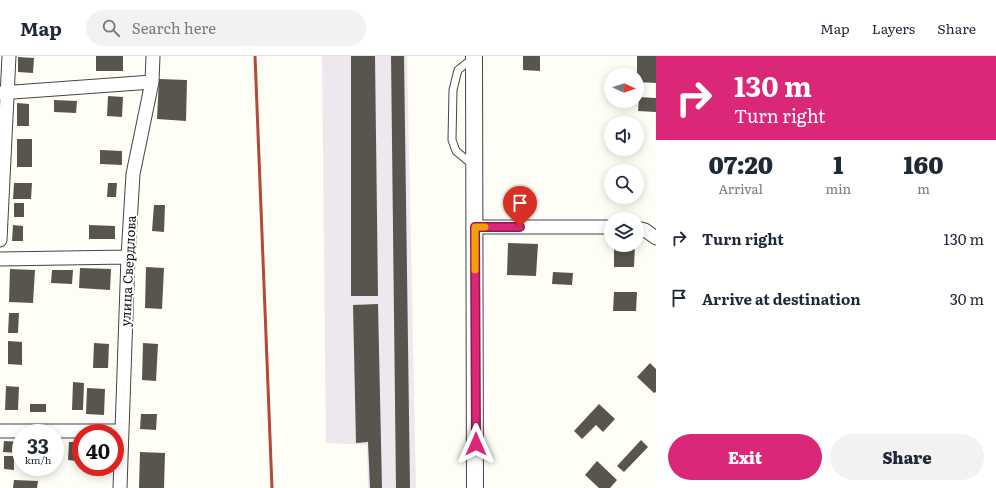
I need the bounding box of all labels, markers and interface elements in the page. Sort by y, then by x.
search box [86,10,366,46]
text: Map [20,14,62,42]
text: Search here [132,16,216,39]
icon: search [100,17,122,39]
text: Map [820,18,850,38]
text: Layers [872,18,915,38]
text: Share [937,18,976,38]
text: 130 m [734,64,812,106]
north arrow [604,68,644,108]
map controls [604,68,644,252]
icon: right [668,72,720,124]
text: Turn right [734,102,825,129]
button: sound [604,116,644,156]
text: 07:20 [708,146,773,181]
text: 1 [833,146,843,181]
text: 160 [904,146,944,181]
button: search [604,164,644,204]
text: Arrival [719,179,763,198]
text: min [826,179,851,198]
text: m [917,179,930,198]
pin [503,186,537,227]
icon: arrive [509,192,531,214]
button: layers [604,212,644,252]
street label: улица Свердлова [115,215,140,327]
icon: right [668,227,690,249]
text: Turn right [702,227,784,250]
text: 130 m [944,227,984,250]
icon: arrive [668,287,690,309]
text: Arrive at destination [702,287,861,310]
text: 30 m [950,287,984,310]
position arrow [455,423,497,465]
speed limit sign: 40 [72,424,124,476]
text: 33 [27,430,49,460]
button: Exit [668,434,822,480]
button: Share [830,434,984,480]
text: km/h [25,452,51,467]

